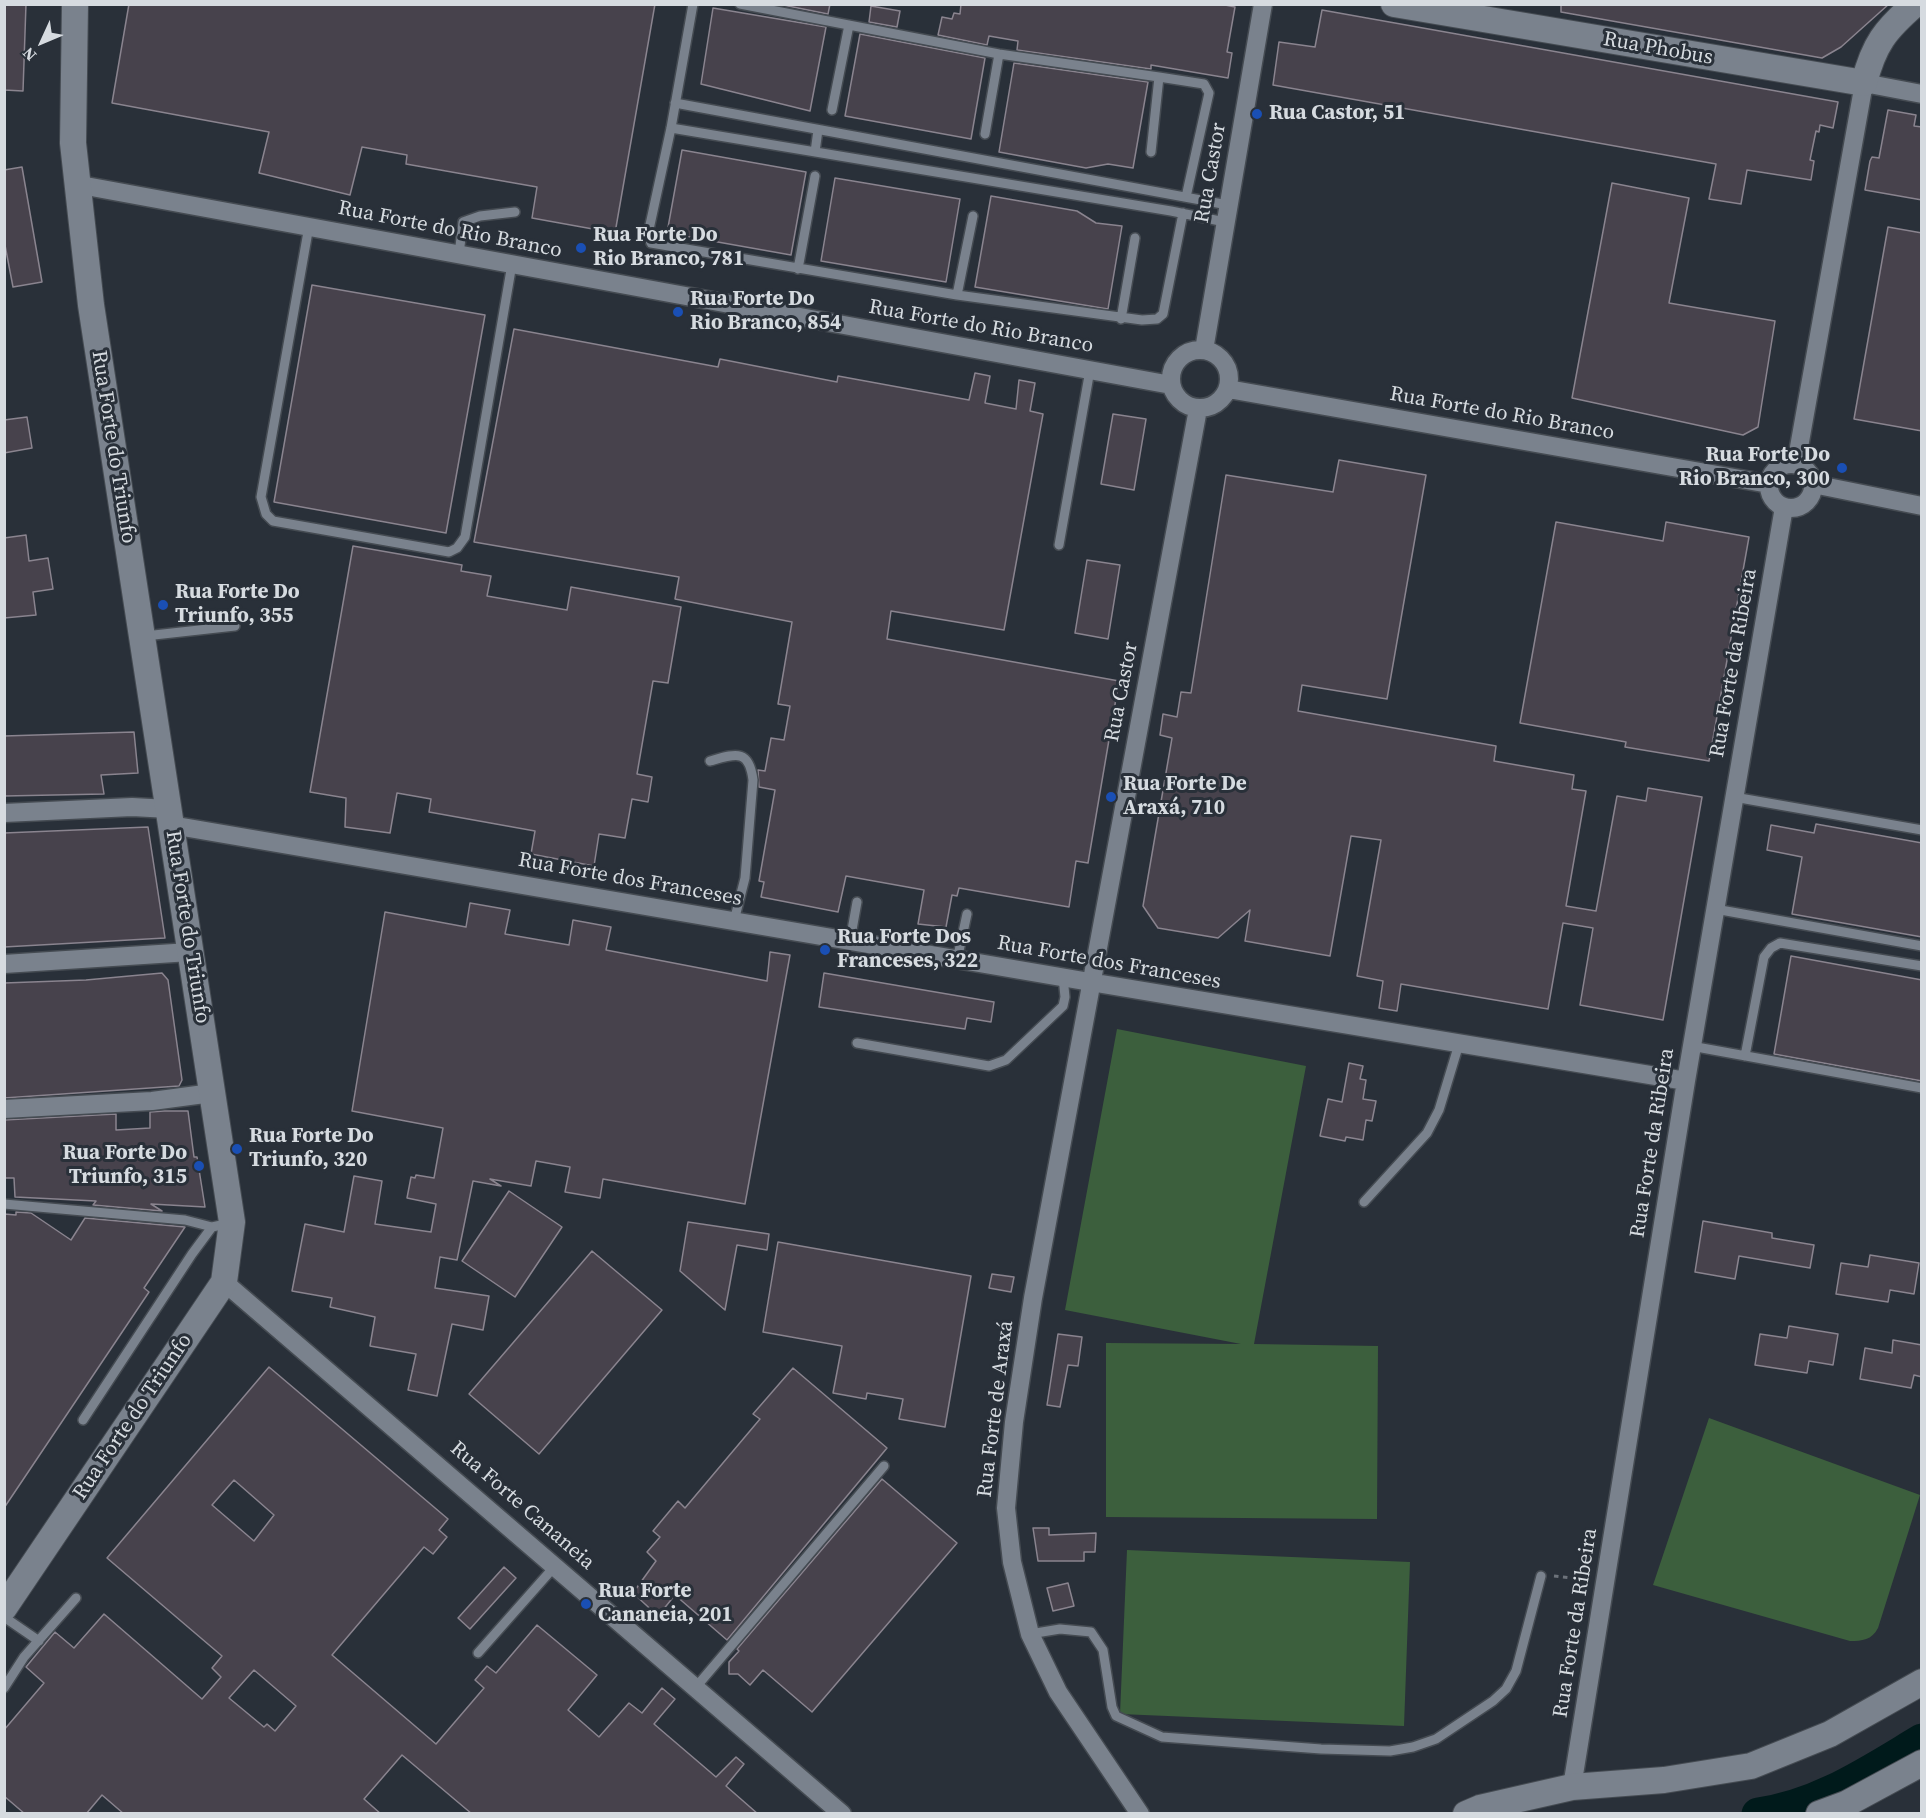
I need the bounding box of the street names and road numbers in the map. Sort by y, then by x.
street label: Rua Phobus [1601,27,1715,71]
street label: Rua Castor [1190,121,1232,225]
street label: Rua Forte do Rio Branco [336,196,564,264]
street label: Rua Forte do Rio Branco [867,295,1095,359]
street label: Rua Forte do Triunfo [85,349,141,545]
street label: Rua Forte do Rio Branco [1388,382,1616,446]
street label: Rua Forte da Ribeira [1705,567,1763,759]
street label: Rua Castor [1100,640,1144,744]
street label: Rua Forte do Triunfo [159,829,215,1025]
street label: Rua Forte dos Franceses [516,848,744,912]
street label: Rua Forte dos Franceses [995,931,1223,995]
street label: Rua Forte da Ribeira [1626,1046,1680,1240]
street label: Rua Forte de Araxá [973,1319,1019,1499]
street label: Rua Forte do Triunfo [68,1329,198,1505]
street label: Rua Forte Cananeia [445,1436,599,1576]
street label: Rua Forte da Ribeira [1549,1526,1603,1720]

